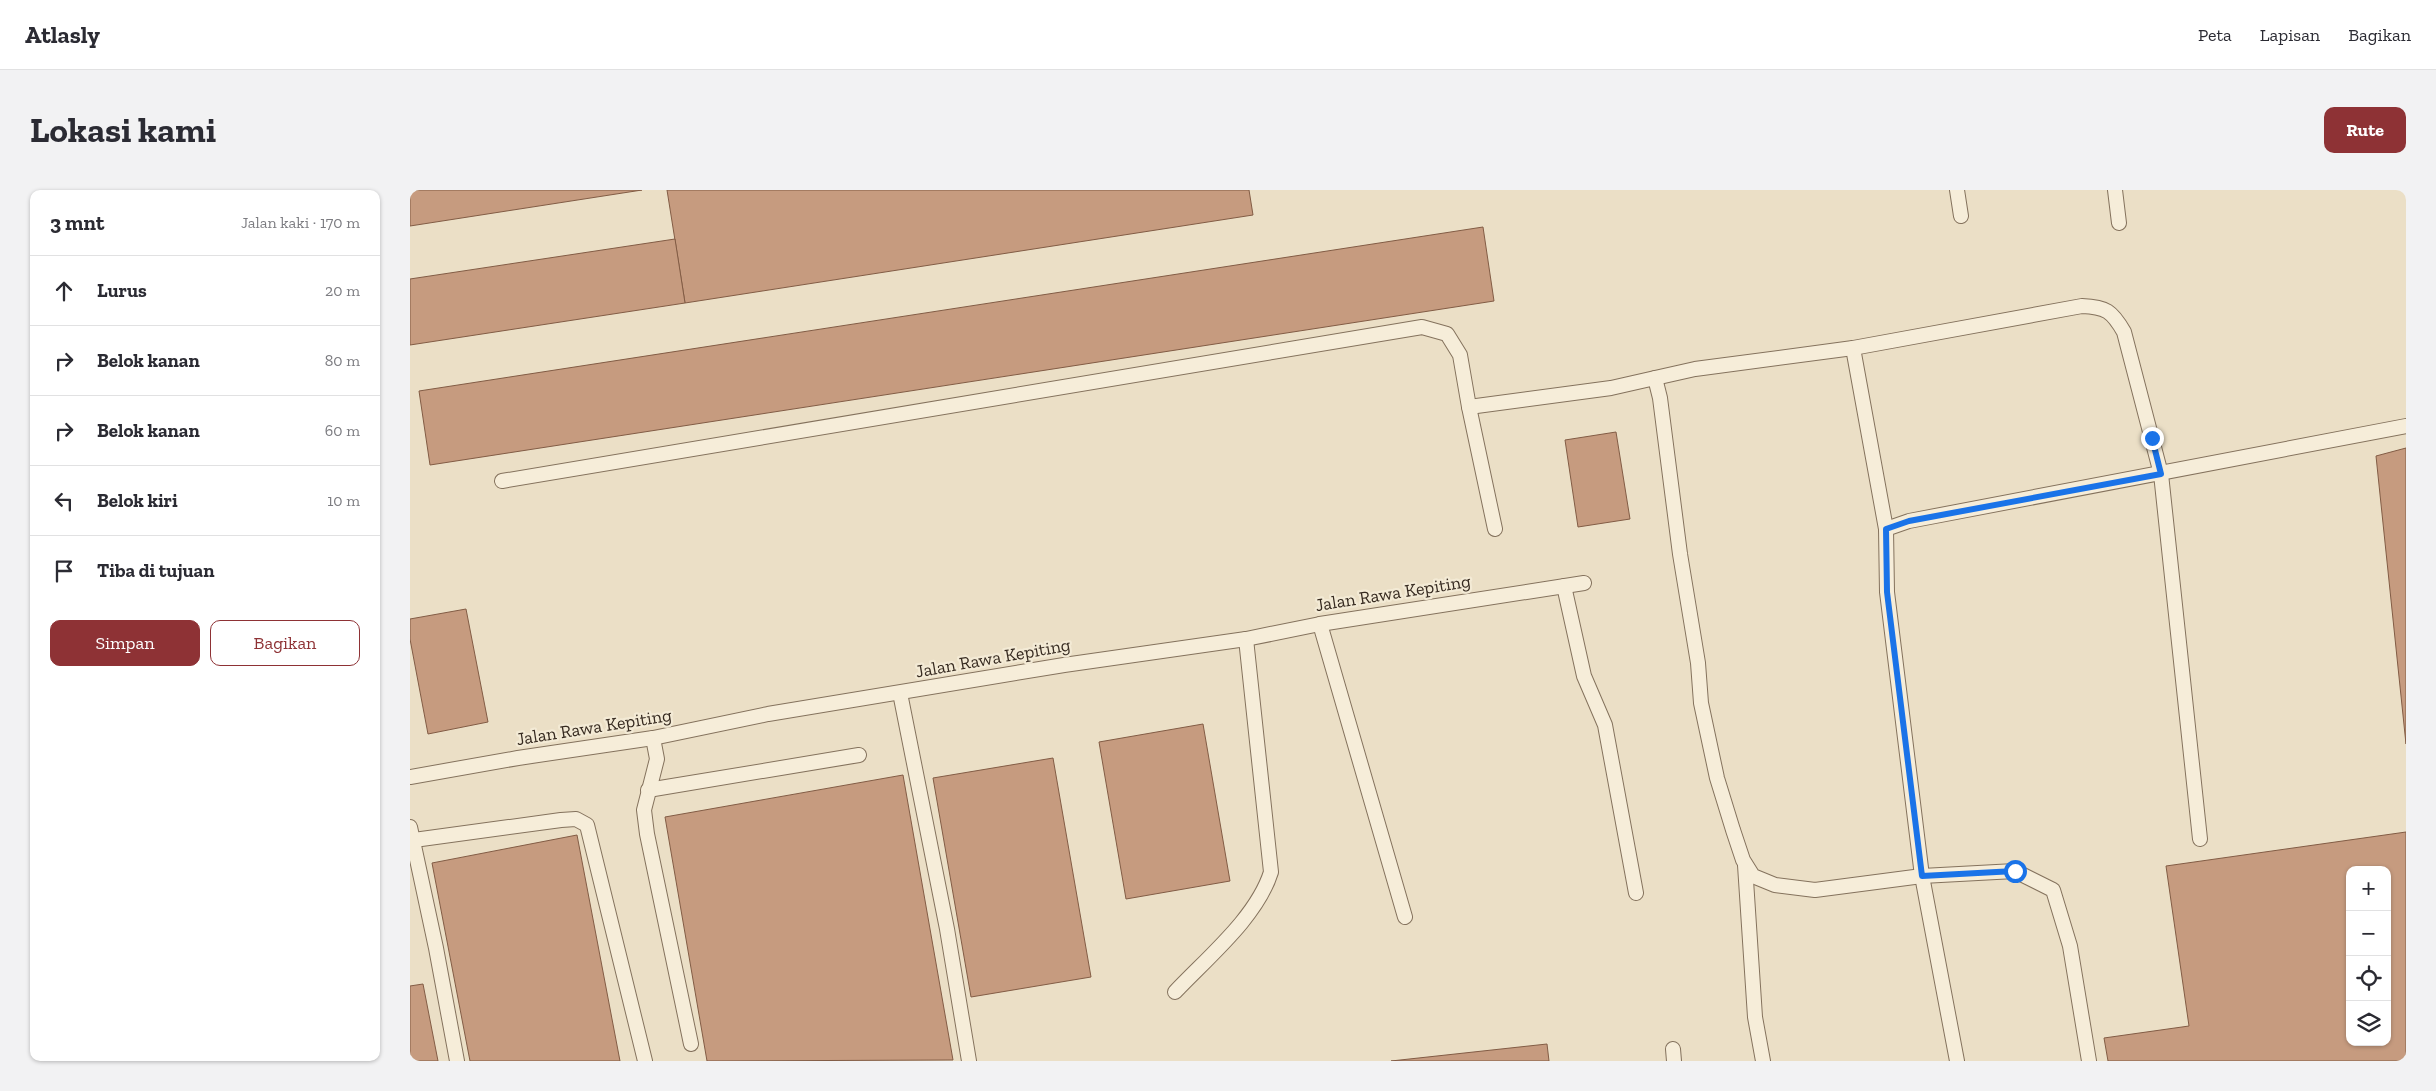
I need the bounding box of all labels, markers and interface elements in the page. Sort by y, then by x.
text: Atlasly [25,20,100,49]
text: Peta [2198,24,2232,46]
text: Lapisan [2260,24,2320,46]
text: Bagikan [2348,24,2411,46]
button: Rute [2324,107,2406,153]
text: Lokasi kami [30,109,216,151]
text: 3 mnt [50,210,104,235]
text: Jalan kaki · 170 m [241,213,360,232]
icon: ahead [50,277,78,305]
text: Lurus [97,279,147,302]
text: 20 m [325,281,360,300]
icon: right [50,347,78,375]
text: Belok kanan [97,349,200,372]
text: 80 m [325,351,360,370]
icon: right [50,417,78,445]
text: Belok kanan [97,419,200,442]
text: 60 m [325,421,360,440]
route end [2141,427,2164,450]
icon: left [50,487,78,515]
text: Belok kiri [97,489,178,512]
text: 10 m [327,491,360,510]
icon: arrive [50,557,78,585]
text: Tiba di tujuan [97,559,214,582]
street label: Jalan Rawa Kepiting [1314,570,1472,616]
button: Simpan [50,620,200,666]
button: Bagikan [210,620,360,666]
street label: Jalan Rawa Kepiting [914,634,1072,682]
street label: Jalan Rawa Kepiting [515,704,673,750]
route start [2004,860,2027,883]
map controls [2346,866,2391,1046]
button: + [2346,866,2391,911]
button: − [2346,911,2391,956]
button: locate [2346,956,2391,1001]
button: layers [2346,1001,2391,1046]

